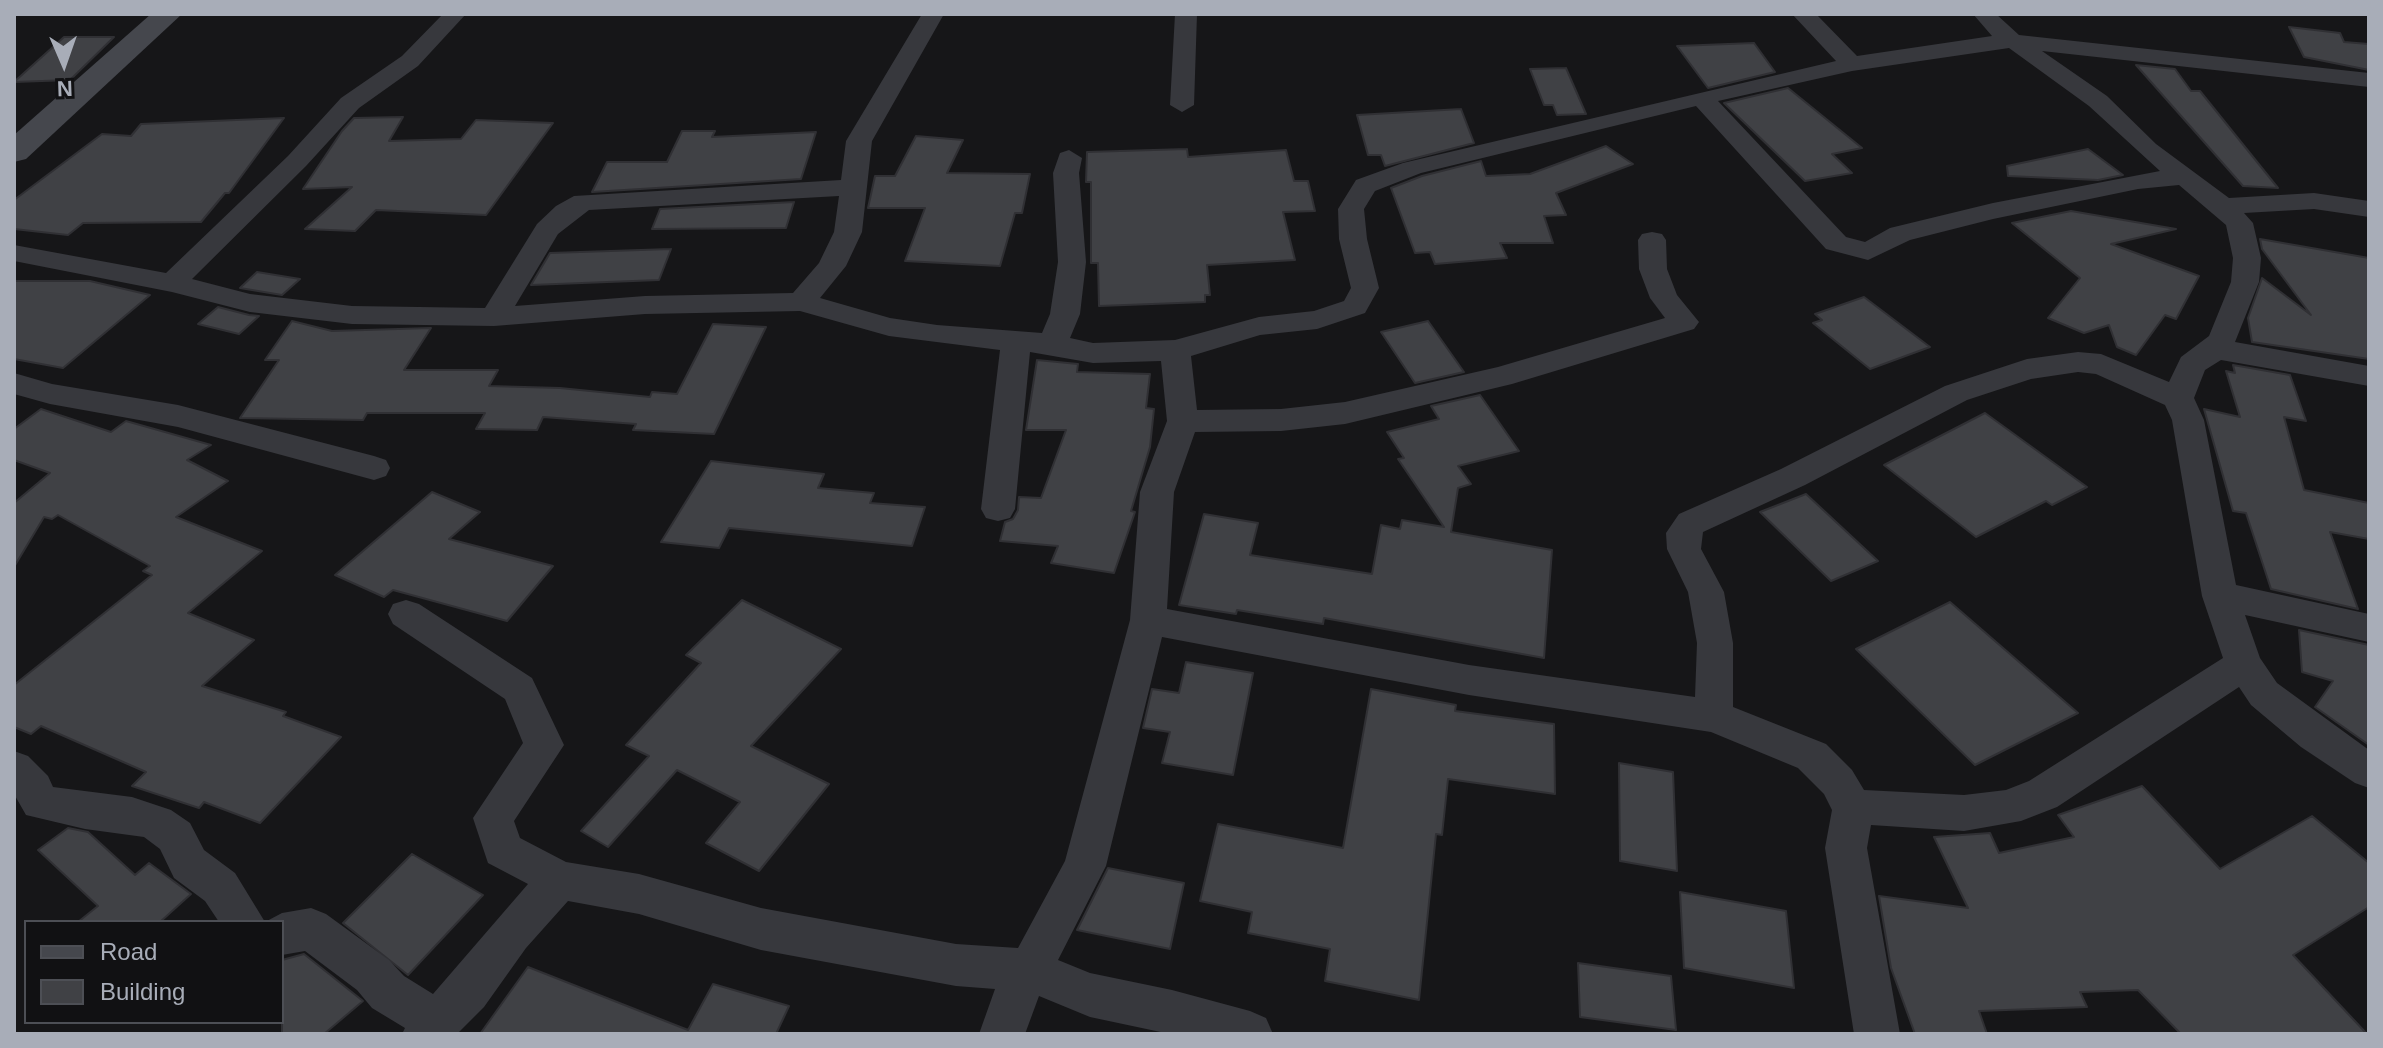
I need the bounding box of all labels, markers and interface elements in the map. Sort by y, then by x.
north arrow [24,24,104,104]
text: N [56,76,73,101]
legend [24,920,284,1024]
text: Road [100,938,157,965]
text: Building [100,978,185,1005]

